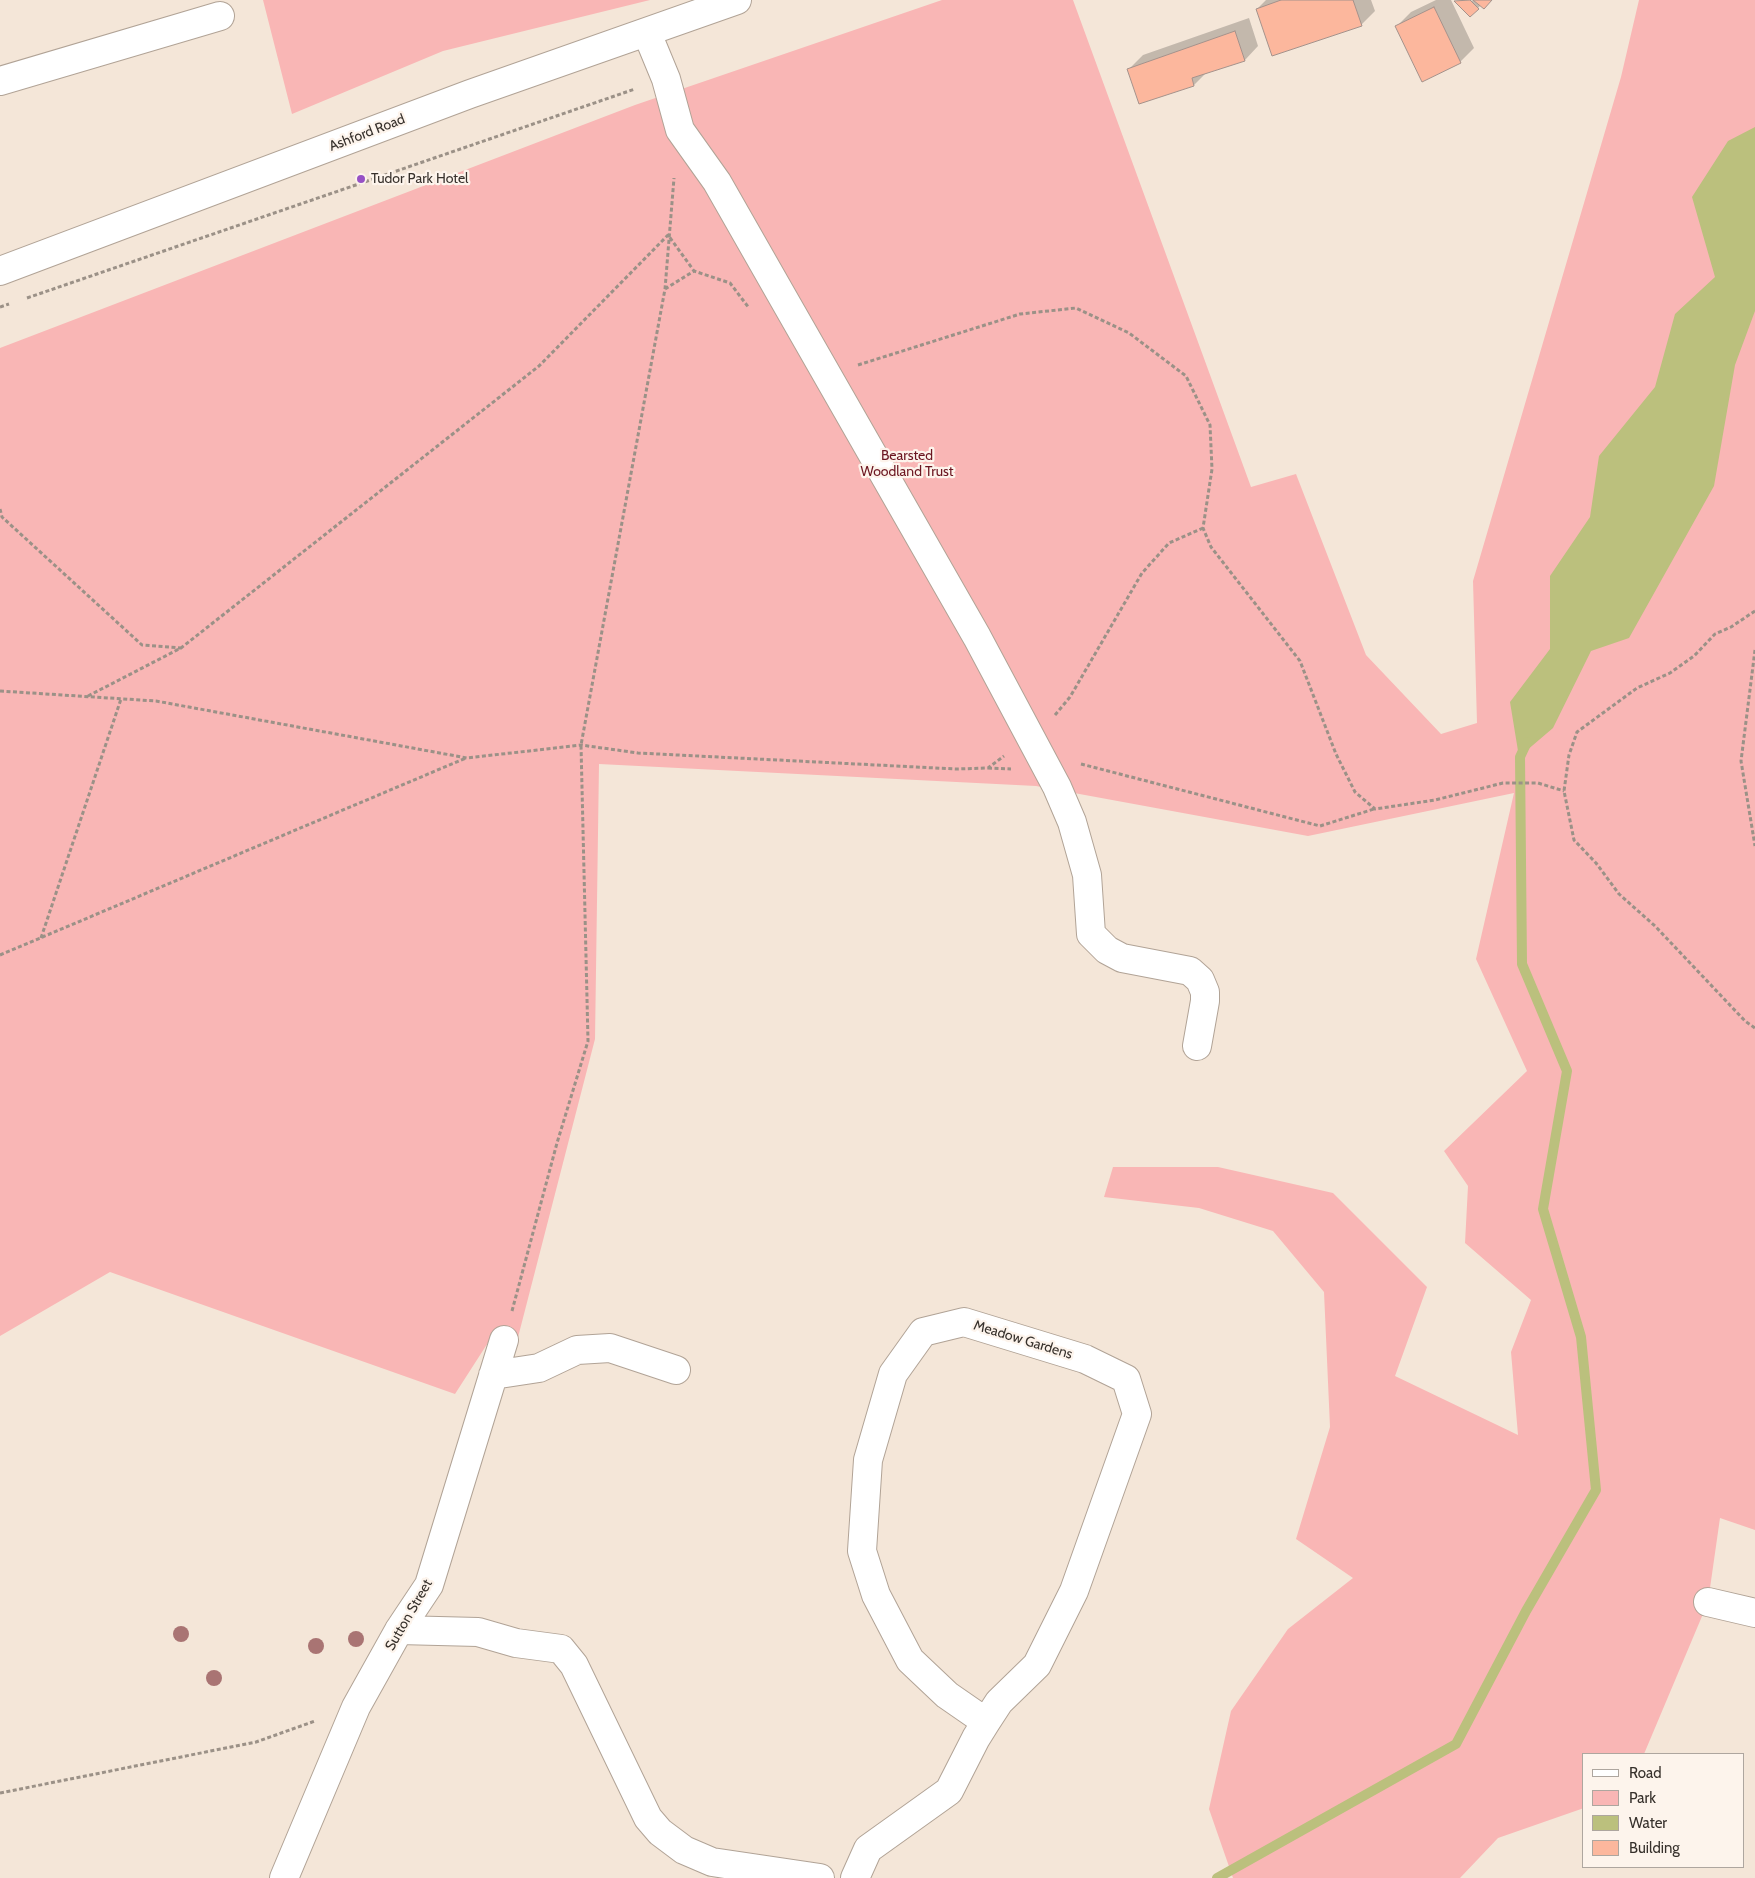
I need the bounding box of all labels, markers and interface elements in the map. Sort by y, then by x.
street label: Ashford Road [327,111,407,155]
place label: Tudor Park Hotel [371,171,468,187]
marker: Tudor Park Hotel [355,173,367,185]
park label: Bearsted Woodland Trust [860,448,954,481]
street label: Meadow Gardens [971,1317,1075,1363]
street label: Sutton Street [382,1576,436,1654]
legend [1582,1753,1745,1868]
text: Road [1629,1764,1662,1782]
text: Park [1629,1789,1656,1807]
text: Water [1629,1814,1667,1832]
text: Building [1629,1839,1680,1857]

